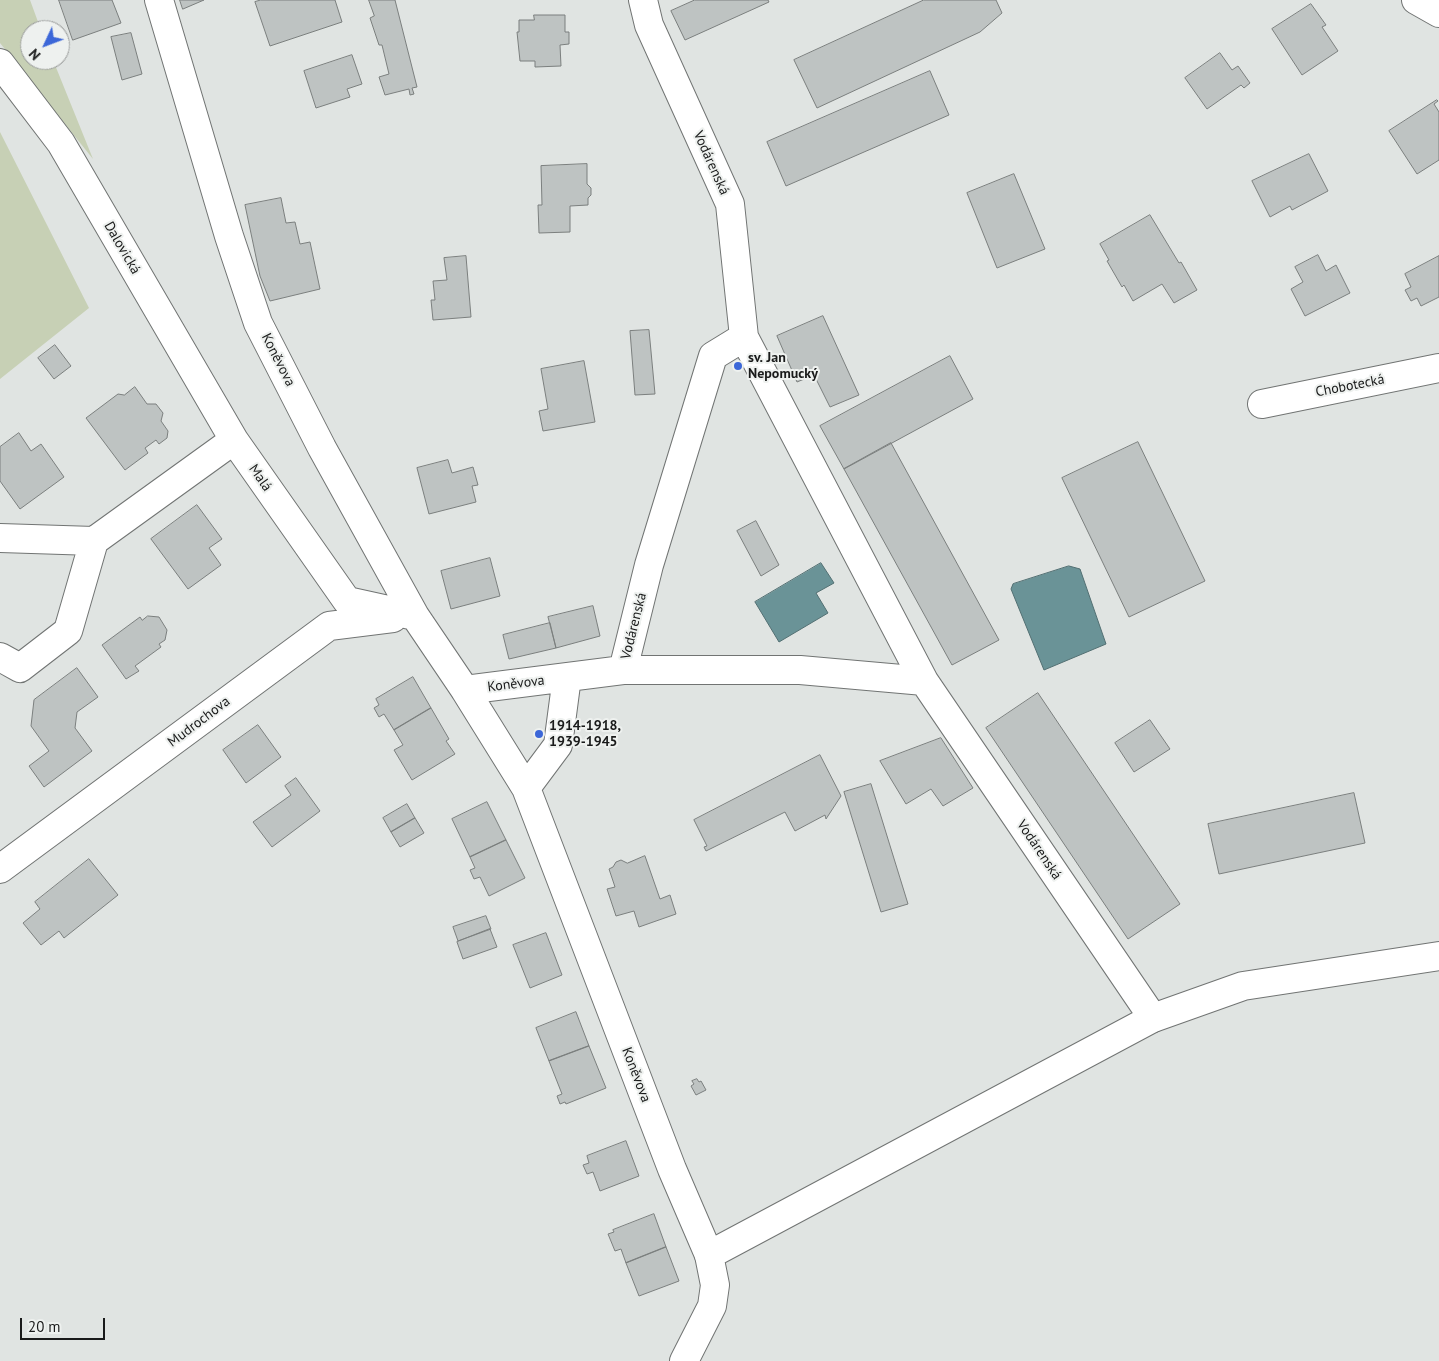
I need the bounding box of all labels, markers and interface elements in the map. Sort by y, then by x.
north arrow [20,20,70,70]
text: N [25,45,44,64]
street label: Vodárenská [689,128,733,198]
street label: Dalovická [100,219,144,277]
street label: Koněvova [257,331,299,389]
place label: sv. Jan Nepomucký [748,350,818,382]
marker: sv. Jan Nepomucký [732,360,744,372]
street label: Chobotecká [1314,371,1386,401]
street label: Malá [245,461,275,495]
street label: Vodárenská [618,591,650,661]
street label: Koněvova [486,672,546,696]
street label: Mudrochova [165,693,233,751]
place label: 1914-1918, 1939-1945 [549,718,621,750]
marker: 1914-1918, 1939-1945 [533,728,545,740]
street label: Vodárenská [1013,817,1065,883]
street label: Koněvova [618,1045,654,1105]
scale bar [22,1308,108,1340]
text: 20 m [28,1317,61,1336]

